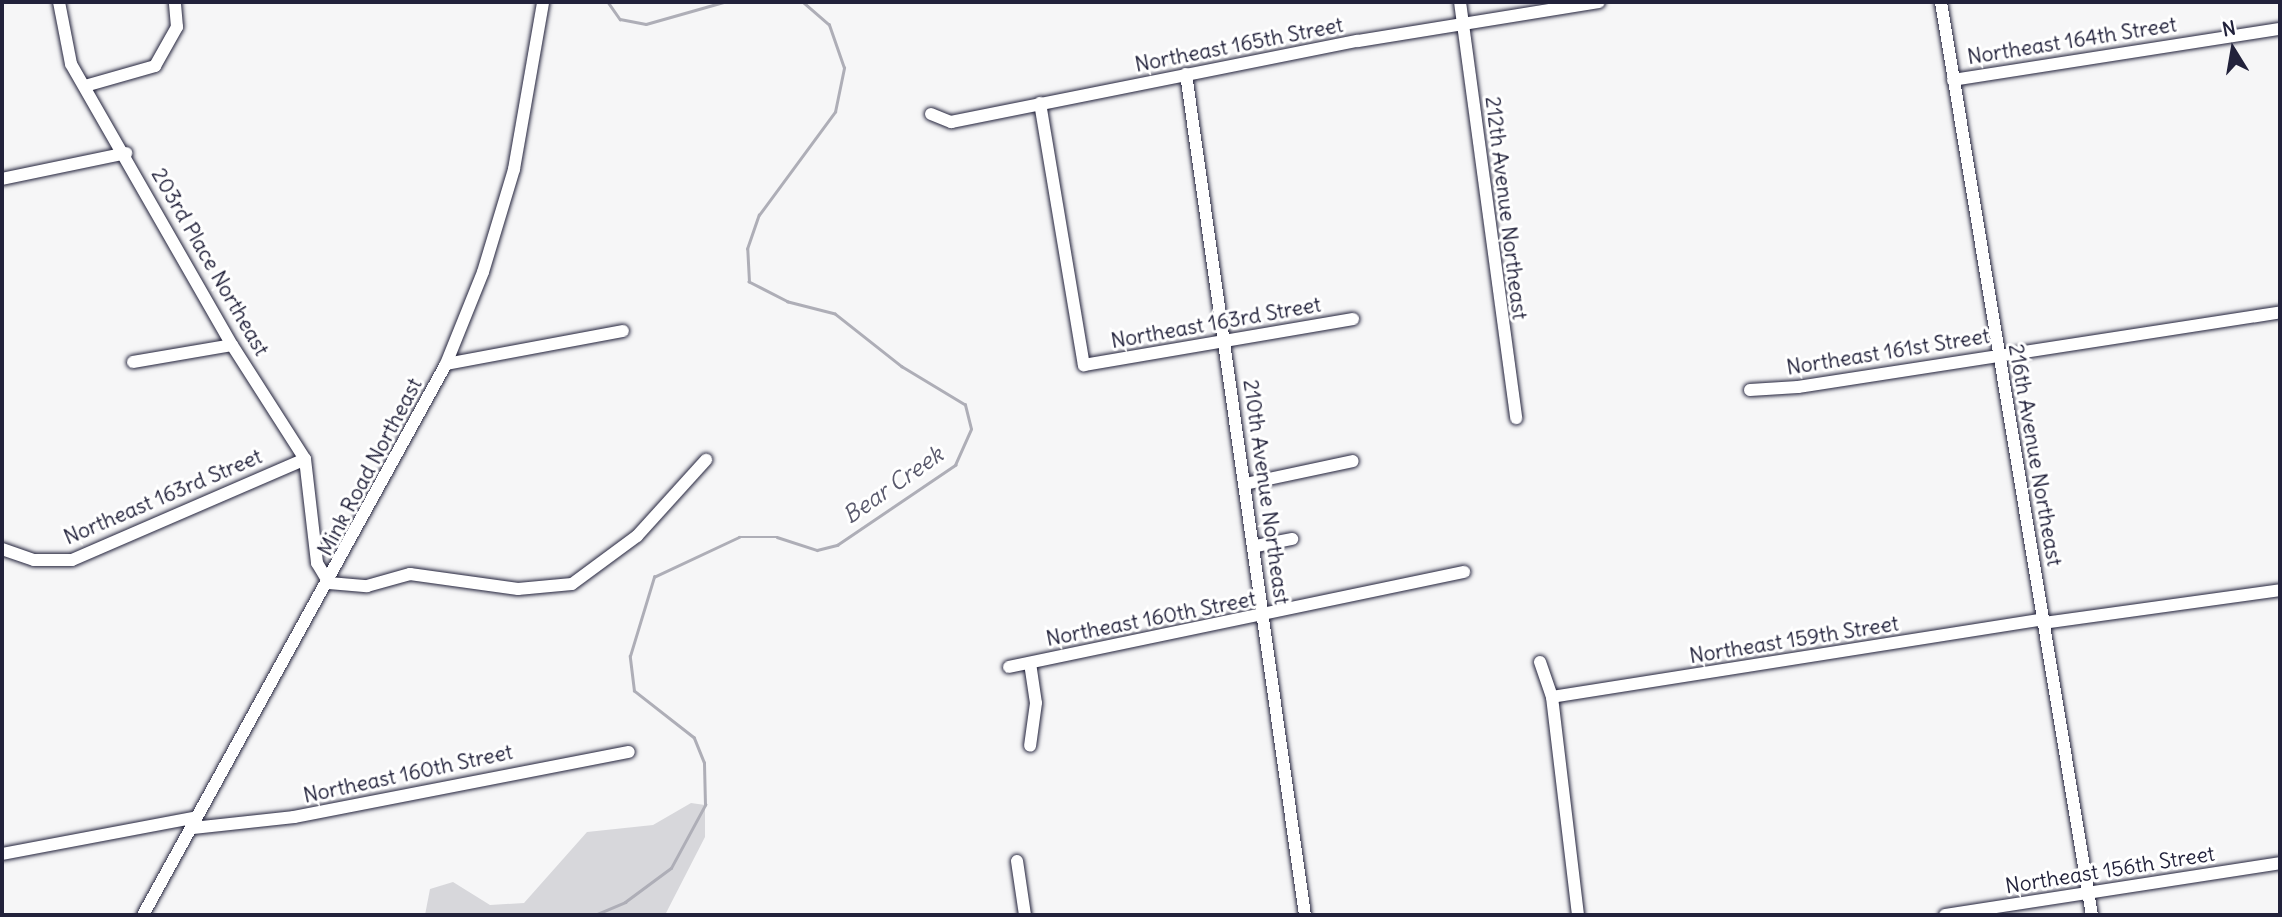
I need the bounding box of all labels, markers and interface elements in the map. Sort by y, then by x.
street label: Northeast 165th Street [1133,12,1345,78]
street label: Northeast 164th Street [1966,12,2178,70]
north arrow [2198,14,2268,84]
text: N [2220,15,2238,41]
street label: 212th Avenue Northeast [1480,95,1532,321]
street label: 203rd Place Northeast [146,164,274,360]
street label: Northeast 163rd Street [1109,292,1323,354]
street label: Northeast 161st Street [1785,323,1991,381]
street label: 216th Avenue Northeast [2003,342,2067,568]
street label: Mink Road Northeast [312,374,428,560]
street label: 210th Avenue Northeast [1238,378,1294,606]
water label: Bear Creek [838,441,948,529]
street label: Northeast 163rd Street [60,444,266,550]
street label: Northeast 160th Street [1044,586,1258,652]
street label: Northeast 159th Street [1688,611,1900,669]
street label: Northeast 160th Street [301,739,515,809]
street label: Northeast 156th Street [2004,841,2216,899]

